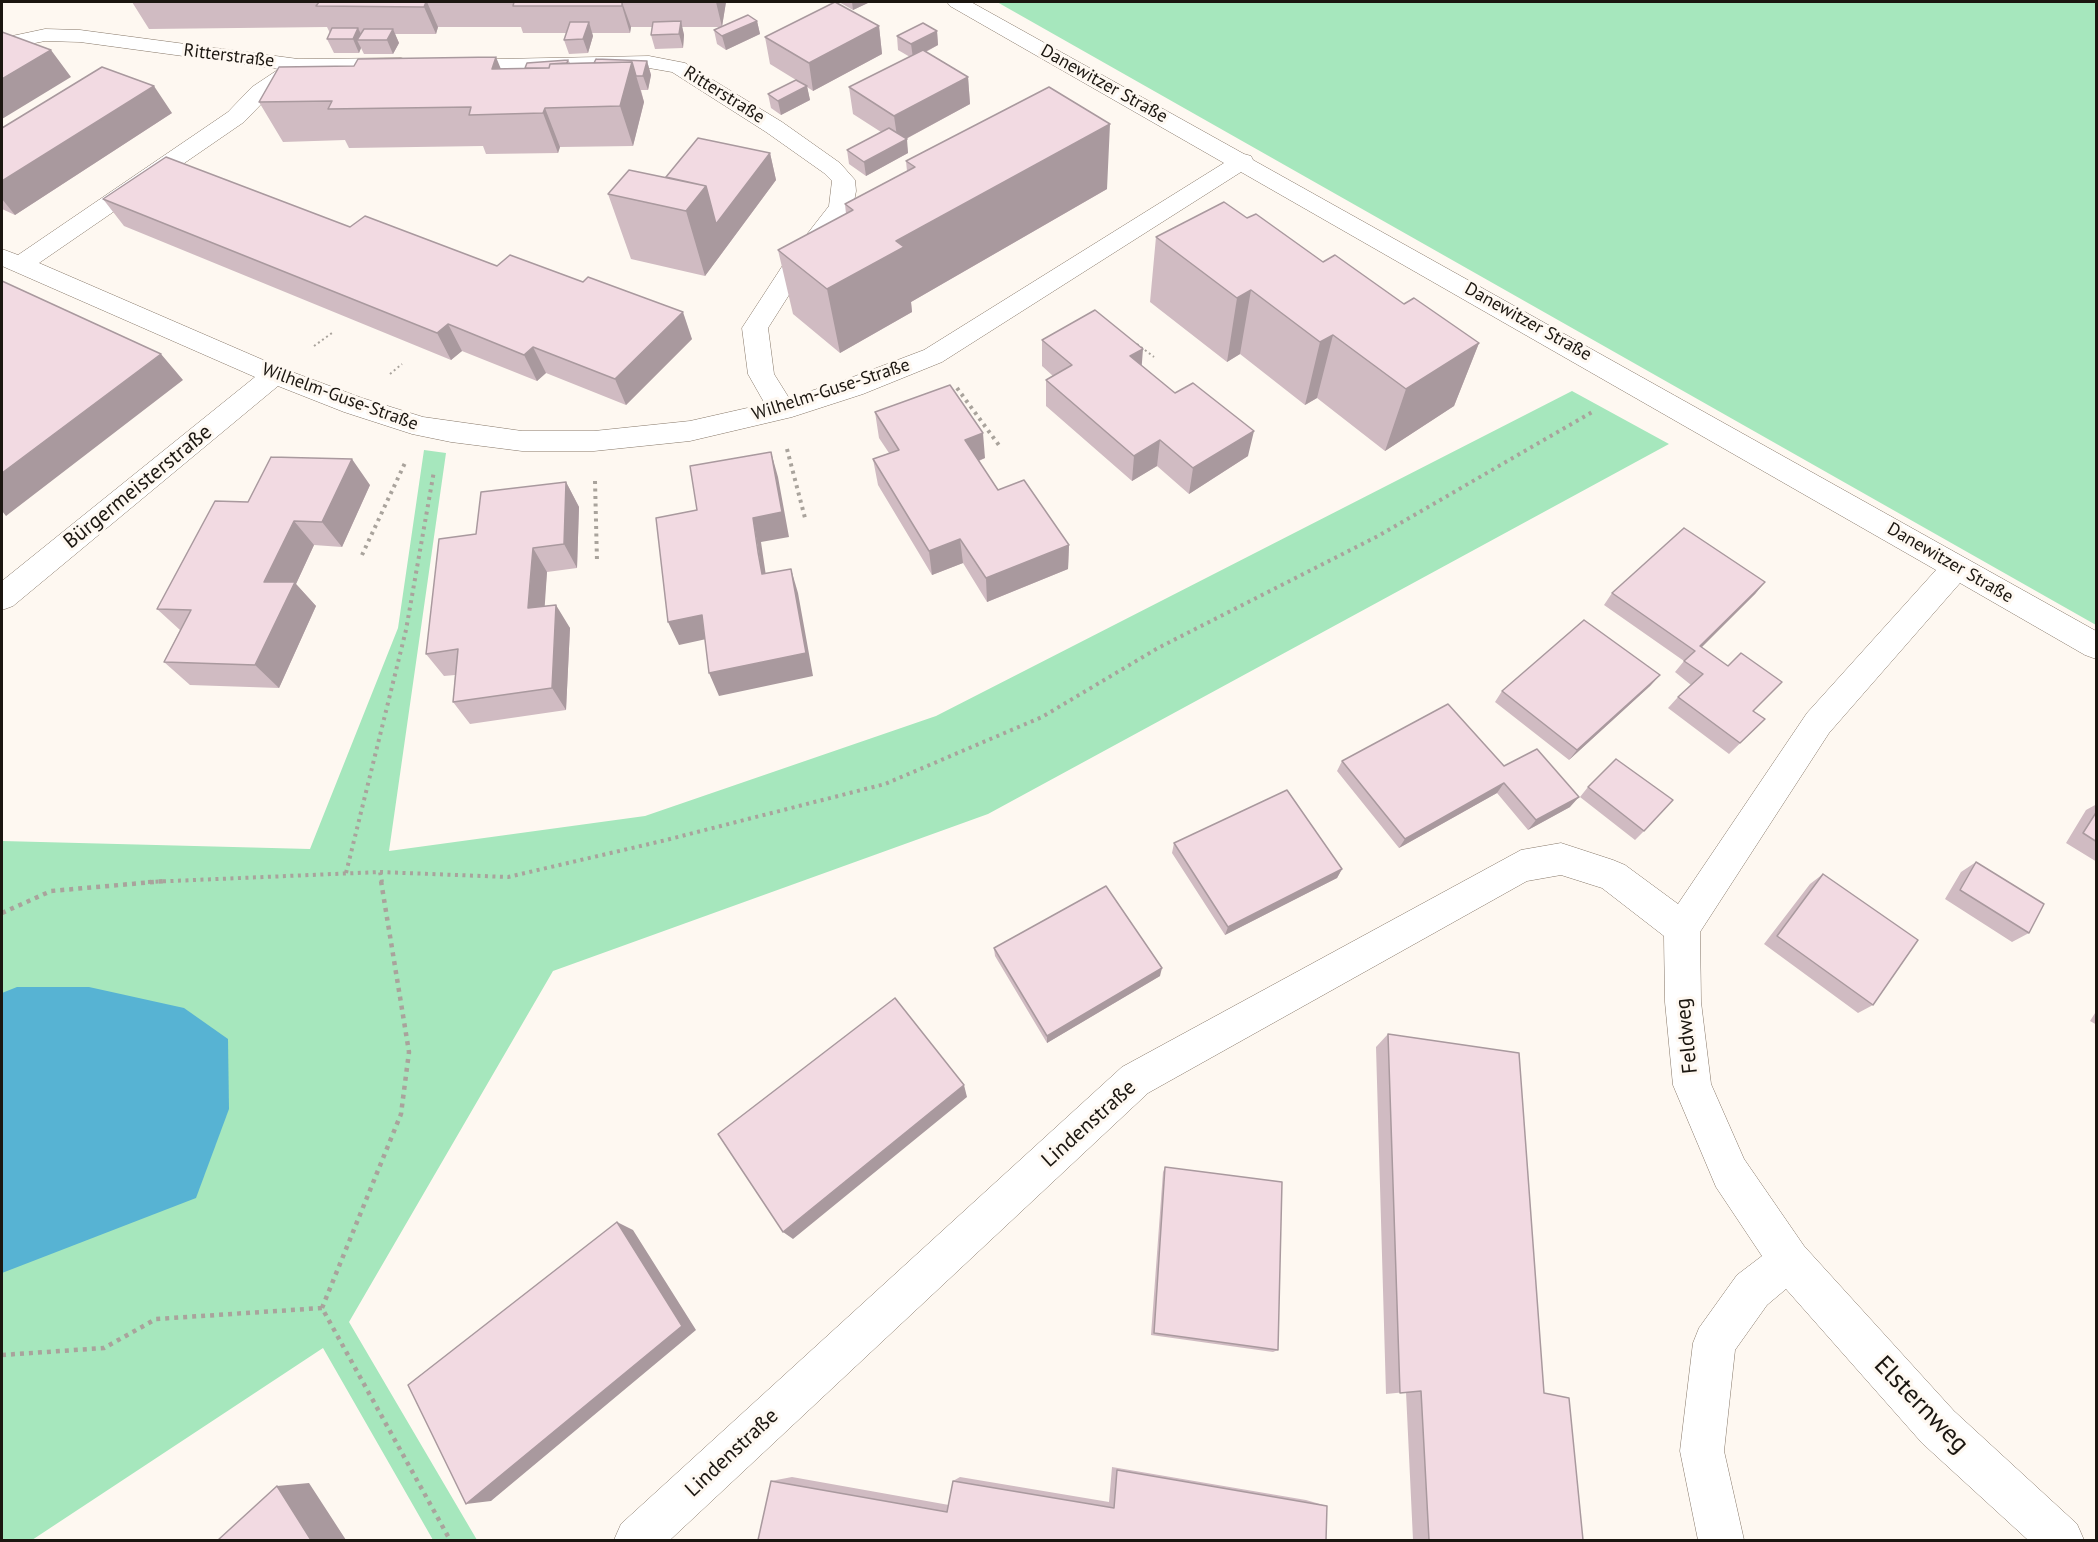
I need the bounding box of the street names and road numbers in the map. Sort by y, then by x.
street label: Ritterstraße [182,40,276,72]
street label: Danewitzer Straße [1037,40,1171,128]
street label: Ritterstraße [680,62,768,128]
street label: Danewitzer Straße [1461,278,1595,366]
street label: Wilhelm-Guse-Straße [749,354,913,426]
street label: Wilhelm-Guse-Straße [259,359,421,435]
street label: Bürgermeisterstraße [59,420,217,554]
street label: Danewitzer Straße [1883,518,2017,608]
street label: Feldweg [1671,997,1703,1075]
street label: Lindenstraße [1037,1075,1141,1173]
street label: Elsternweg [1867,1350,1975,1460]
street label: Lindenstraße [680,1404,784,1502]

